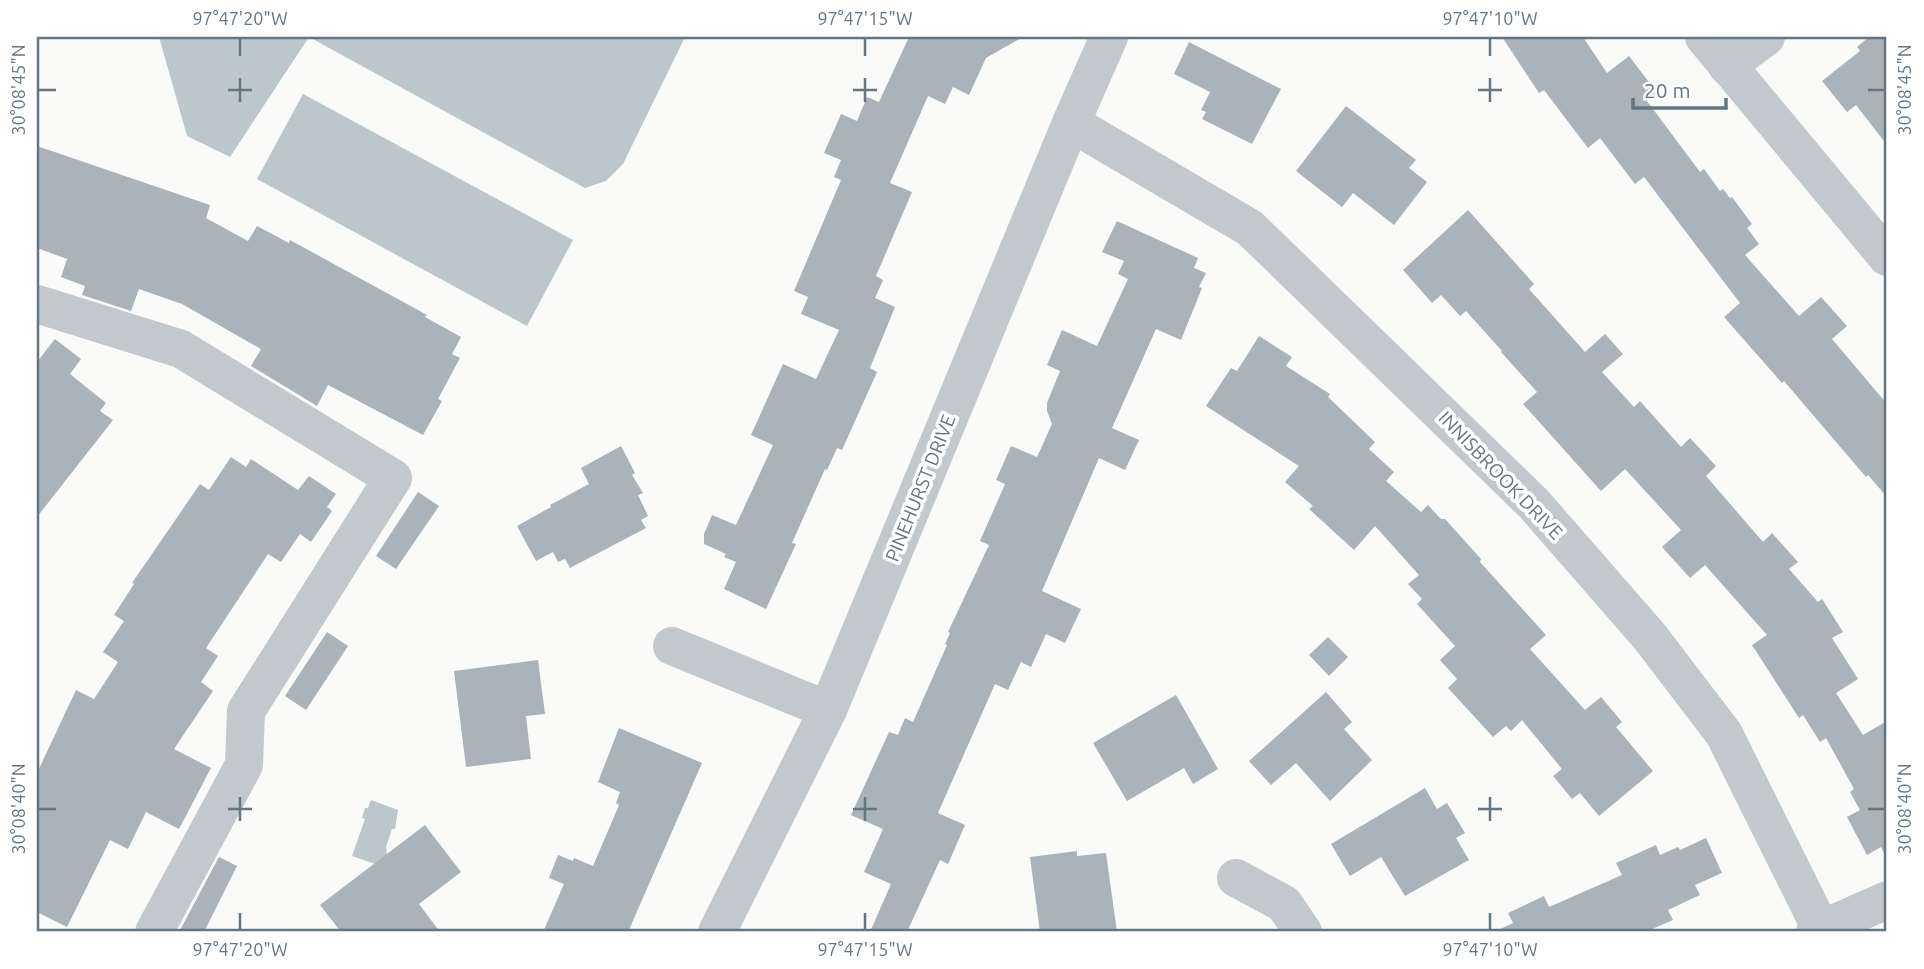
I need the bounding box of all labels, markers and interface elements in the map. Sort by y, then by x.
text: 97°47'20"W [192,8,288,28]
text: 97°47'15"W [817,8,913,28]
text: 97°47'10"W [1442,8,1538,28]
text: 30°08'45"N [8,44,28,136]
text: 30°08'45"N [1894,44,1914,136]
scale bar [1633,66,1726,110]
text: 20 m [1644,78,1691,102]
street label: INNISBROOK DRIVE [1434,407,1568,543]
street label: PINEHURST DRIVE [881,411,959,565]
text: 30°08'40"N [8,763,28,855]
text: 30°08'40"N [1894,763,1914,855]
text: 97°47'20"W [192,939,288,959]
text: 97°47'15"W [817,939,913,959]
text: 97°47'10"W [1442,939,1538,959]

